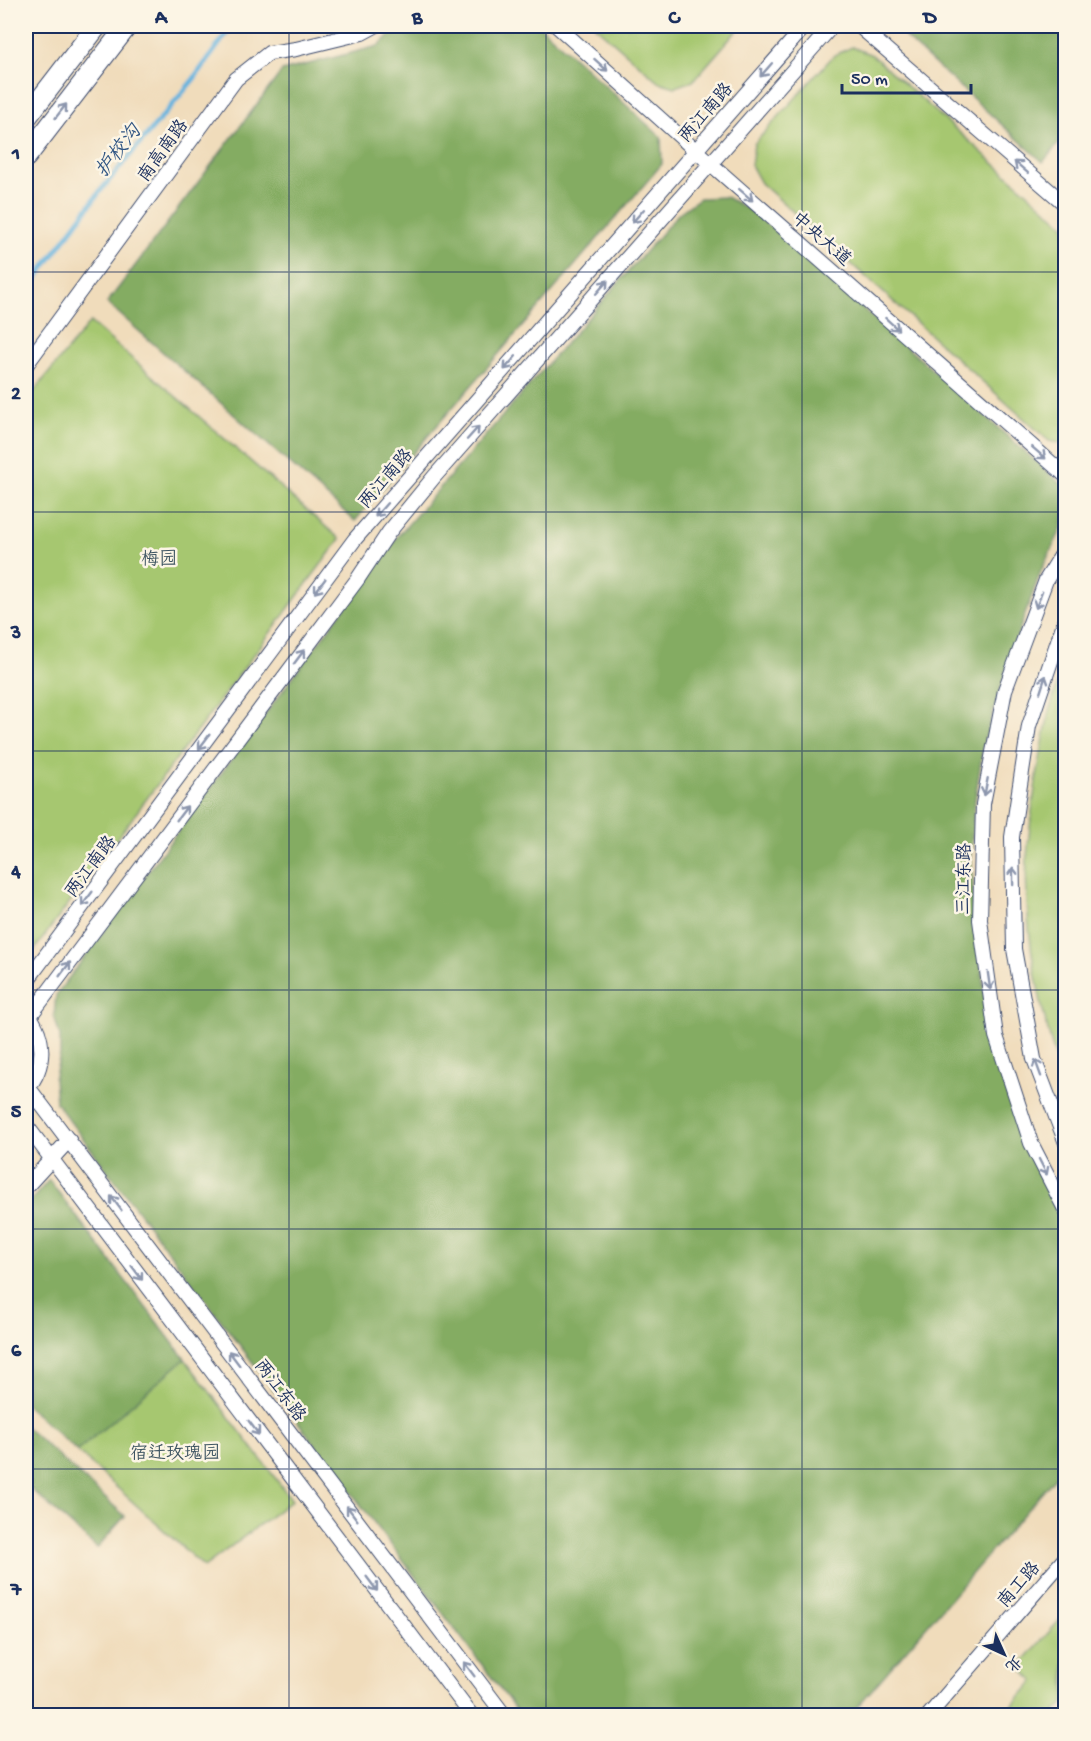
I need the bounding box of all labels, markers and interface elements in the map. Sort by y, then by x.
text: A [154,8,169,31]
text: B [411,8,423,31]
text: C [668,8,682,31]
text: D [921,8,937,31]
scale bar [842,57,971,95]
one-way arrow [593,58,608,72]
one-way arrow [759,62,773,77]
text: 50 m [851,70,888,91]
street label: 两江南路 [675,79,738,148]
one-way arrow [55,103,68,119]
street label: 南高南路 [134,116,194,187]
water label: 护校沟 [91,119,149,183]
text: 1 [11,144,20,167]
one-way arrow [1014,160,1029,174]
one-way arrow [738,188,753,202]
one-way arrow [631,208,645,223]
street label: 中央大道 [786,208,855,271]
one-way arrow [595,280,609,295]
one-way arrow [884,317,899,331]
one-way arrow [503,355,516,371]
text: 2 [11,384,21,407]
one-way arrow [466,426,480,441]
street label: 两江南路 [355,445,418,514]
one-way arrow [1031,446,1046,460]
one-way arrow [374,502,388,517]
park label: 梅园 [141,549,177,571]
one-way arrow [314,578,327,594]
one-way arrow [1033,590,1044,609]
text: 3 [10,623,21,646]
one-way arrow [293,650,306,666]
one-way arrow [1038,675,1049,694]
one-way arrow [198,734,210,750]
one-way arrow [980,776,991,796]
one-way arrow [176,806,189,822]
street label: 两江南路 [61,832,122,903]
street label: 三江东路 [953,843,977,915]
text: 4 [10,862,21,885]
one-way arrow [1007,866,1018,886]
one-way arrow [81,890,94,906]
one-way arrow [59,962,72,978]
one-way arrow [983,970,994,990]
one-way arrow [1031,1059,1042,1078]
text: 5 [11,1102,22,1125]
one-way arrow [1037,1158,1049,1175]
one-way arrow [110,1195,122,1211]
one-way arrow [130,1264,143,1280]
text: 6 [11,1341,22,1364]
one-way arrow [228,1350,241,1366]
street label: 两江东路 [249,1356,310,1427]
one-way arrow [248,1420,261,1436]
park label: 宿迁玫瑰园 [130,1443,220,1465]
one-way arrow [345,1506,358,1522]
street label: 南工路 [993,1558,1046,1613]
one-way arrow [366,1575,378,1591]
text: 7 [10,1580,23,1603]
north arrow [974,1624,1034,1684]
text: 北 [1000,1650,1025,1675]
one-way arrow [463,1661,476,1677]

